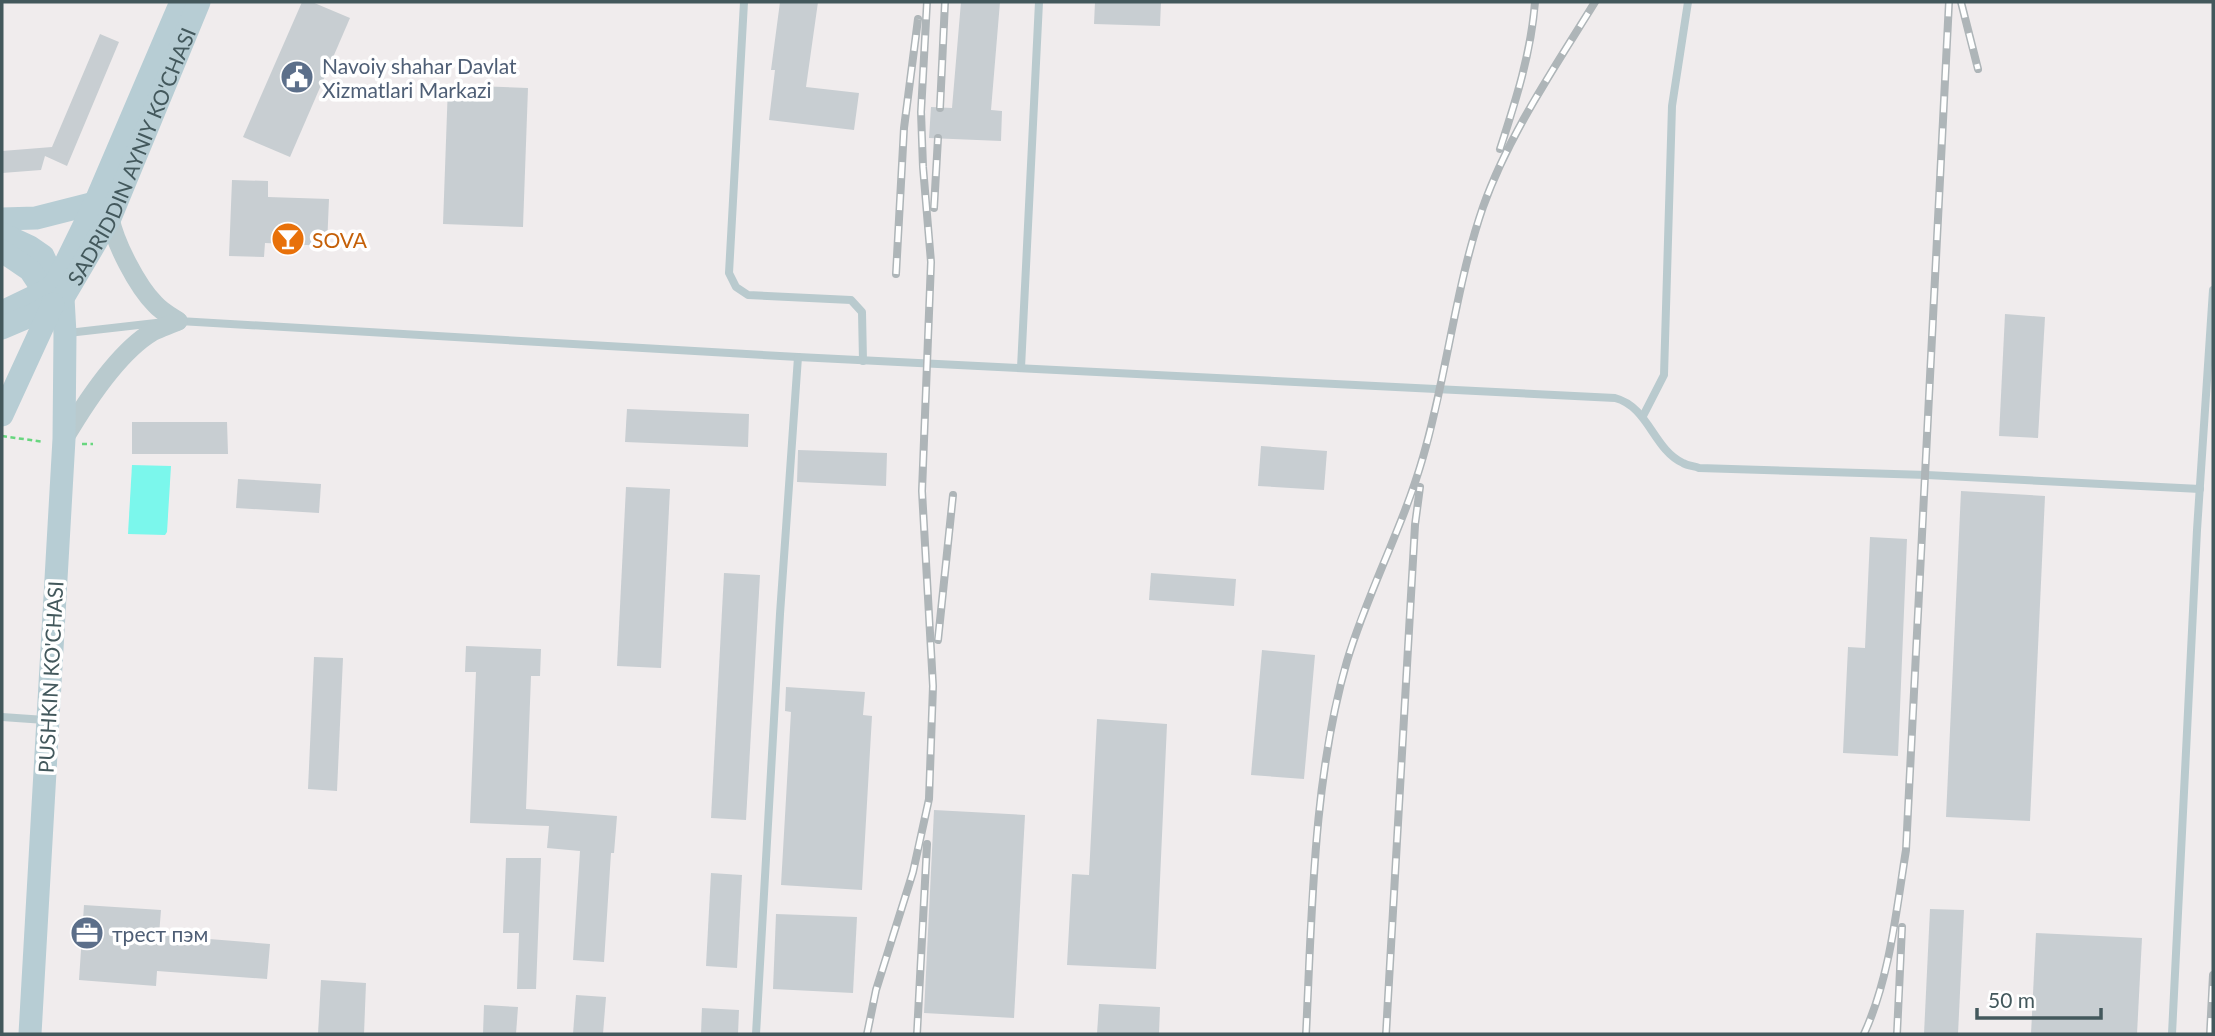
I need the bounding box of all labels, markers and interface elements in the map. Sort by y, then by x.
street label: SADRIDDIN AYNIY KO'CHASI [61,24,200,289]
place label: Navoiy shahar Davlat Xizmatlari Markazi [322,53,517,102]
public building icon: Navoiy shahar Davlat Xizmatlari Markazi [278,58,316,96]
bar icon: SOVA [269,220,307,258]
place label: SOVA [312,227,368,252]
street label: PUSHKIN KO'CHASI [32,580,68,774]
office icon: трест пэм [68,914,106,952]
place label: трест пэм [112,921,208,946]
scale bar [1977,976,2101,1020]
text: 50 m [1988,987,2035,1012]

